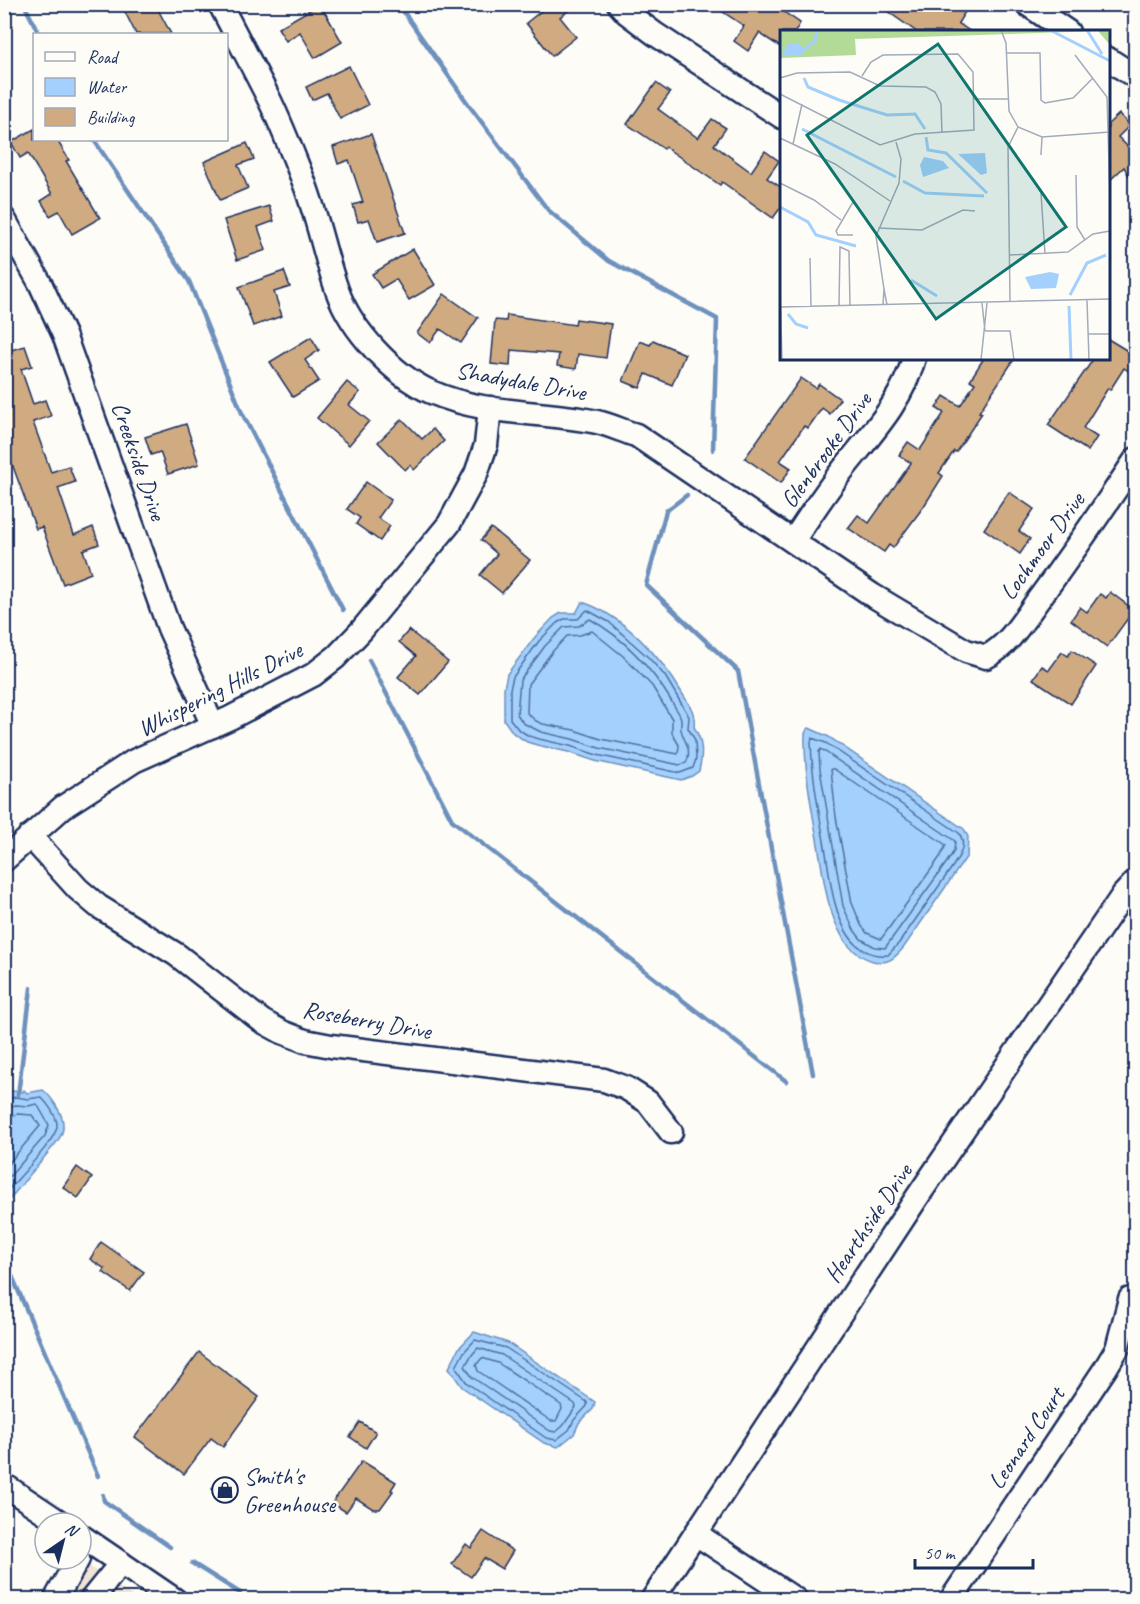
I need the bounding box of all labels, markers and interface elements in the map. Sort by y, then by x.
inset map [780,30,1110,360]
legend [33,33,228,141]
text: Road [87,46,120,68]
text: Water [87,76,128,98]
text: Building [87,106,136,128]
street label: Shadydale Drive [454,355,590,408]
street label: Glenbrooke Drive [774,385,879,514]
street label: Creekside Drive [105,398,174,526]
street label: Lochmoor Drive [993,485,1092,606]
street label: Whispering Hills Drive [133,634,309,743]
street label: Roseberry Drive [301,994,436,1046]
street label: Hearthside Drive [817,1156,920,1288]
street label: Leonard Court [981,1380,1072,1495]
place label: Smith's Greenhouse [244,1461,337,1519]
shop icon: Smith's Greenhouse [210,1475,240,1505]
north arrow [33,1511,93,1571]
text: N [61,1518,83,1542]
scale bar [915,1532,1034,1570]
text: 50 m [924,1542,957,1564]

